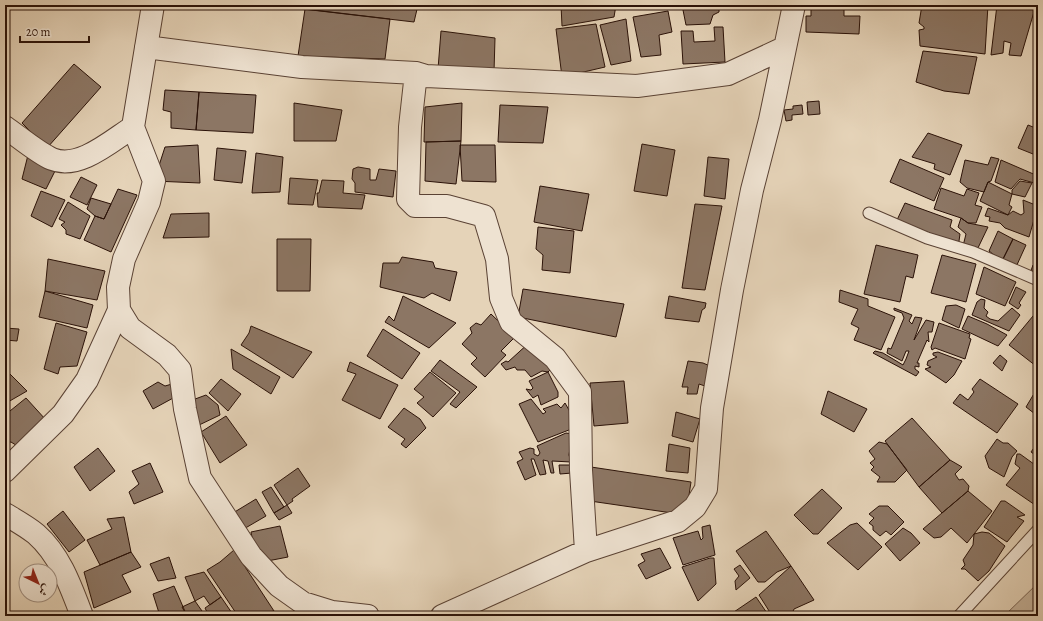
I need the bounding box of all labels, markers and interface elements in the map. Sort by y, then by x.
scale bar [20,18,89,44]
text: 20 m [26,24,50,40]
north arrow [18,563,58,603]
text: ش [35,581,54,599]

